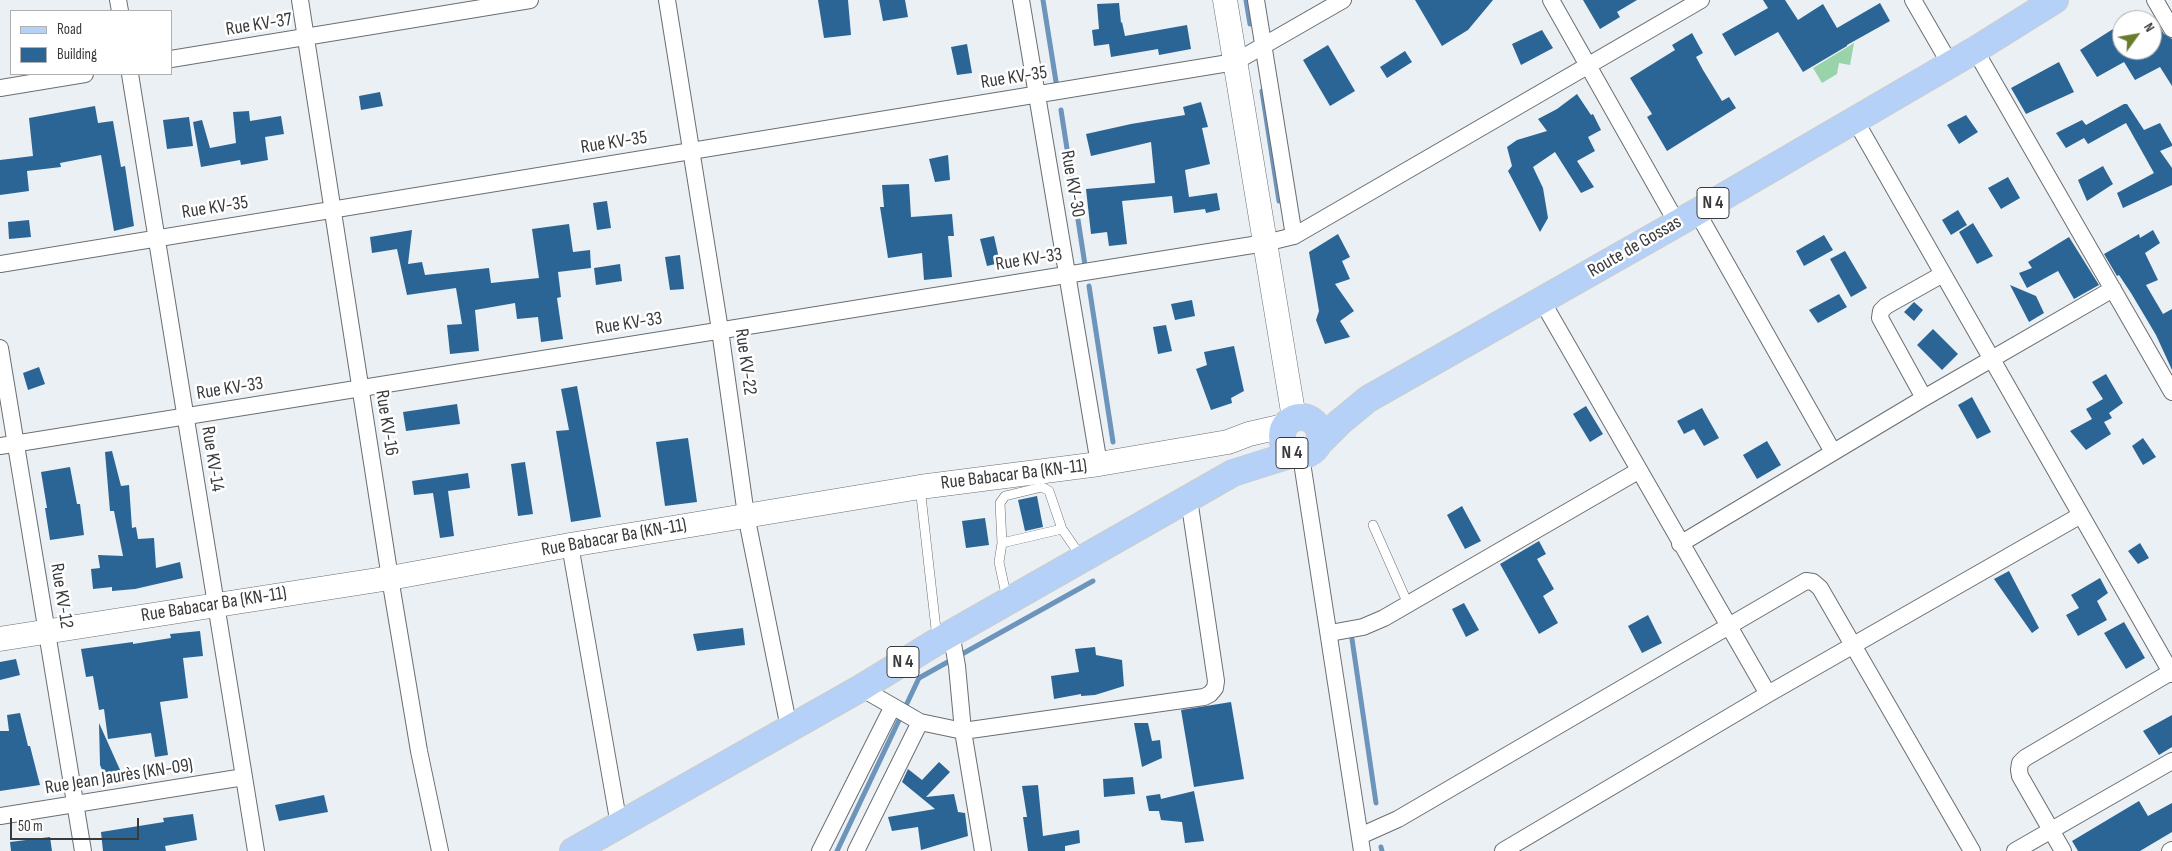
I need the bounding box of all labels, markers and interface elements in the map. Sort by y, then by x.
street label: Rue KV-37 [224,9,294,41]
legend [10,10,172,75]
north arrow [2112,10,2162,60]
text: Road [57,20,82,39]
text: N [2140,20,2158,35]
text: Building [57,45,97,64]
street label: Rue KV-35 [979,62,1049,94]
street label: Rue KV-35 [579,127,649,159]
street label: Rue KV-30 [1055,149,1089,219]
road number: N 4 [1697,188,1729,218]
street label: Rue KV-35 [180,192,250,224]
street label: Route de Gossas [1584,211,1686,283]
street label: Rue KV-33 [994,243,1064,277]
street label: Rue KV-33 [594,307,664,341]
street label: Rue KV-22 [729,327,761,397]
street label: Rue KV-33 [195,372,265,406]
street label: Rue KV-16 [370,389,402,457]
street label: Rue KV-14 [196,425,228,493]
road number: N 4 [1276,438,1308,468]
street label: Rue Babacar Ba (KN-11) [940,455,1088,495]
street label: Rue Babacar Ba (KN-11) [540,514,688,562]
street label: Rue KV-12 [45,562,77,630]
street label: Rue Babacar Ba (KN-11) [140,582,288,628]
road number: N 4 [887,646,919,678]
street label: Rue Jean Jaurès (KN-09) [43,754,195,800]
scale bar [12,808,141,840]
text: 50 m [18,817,43,836]

